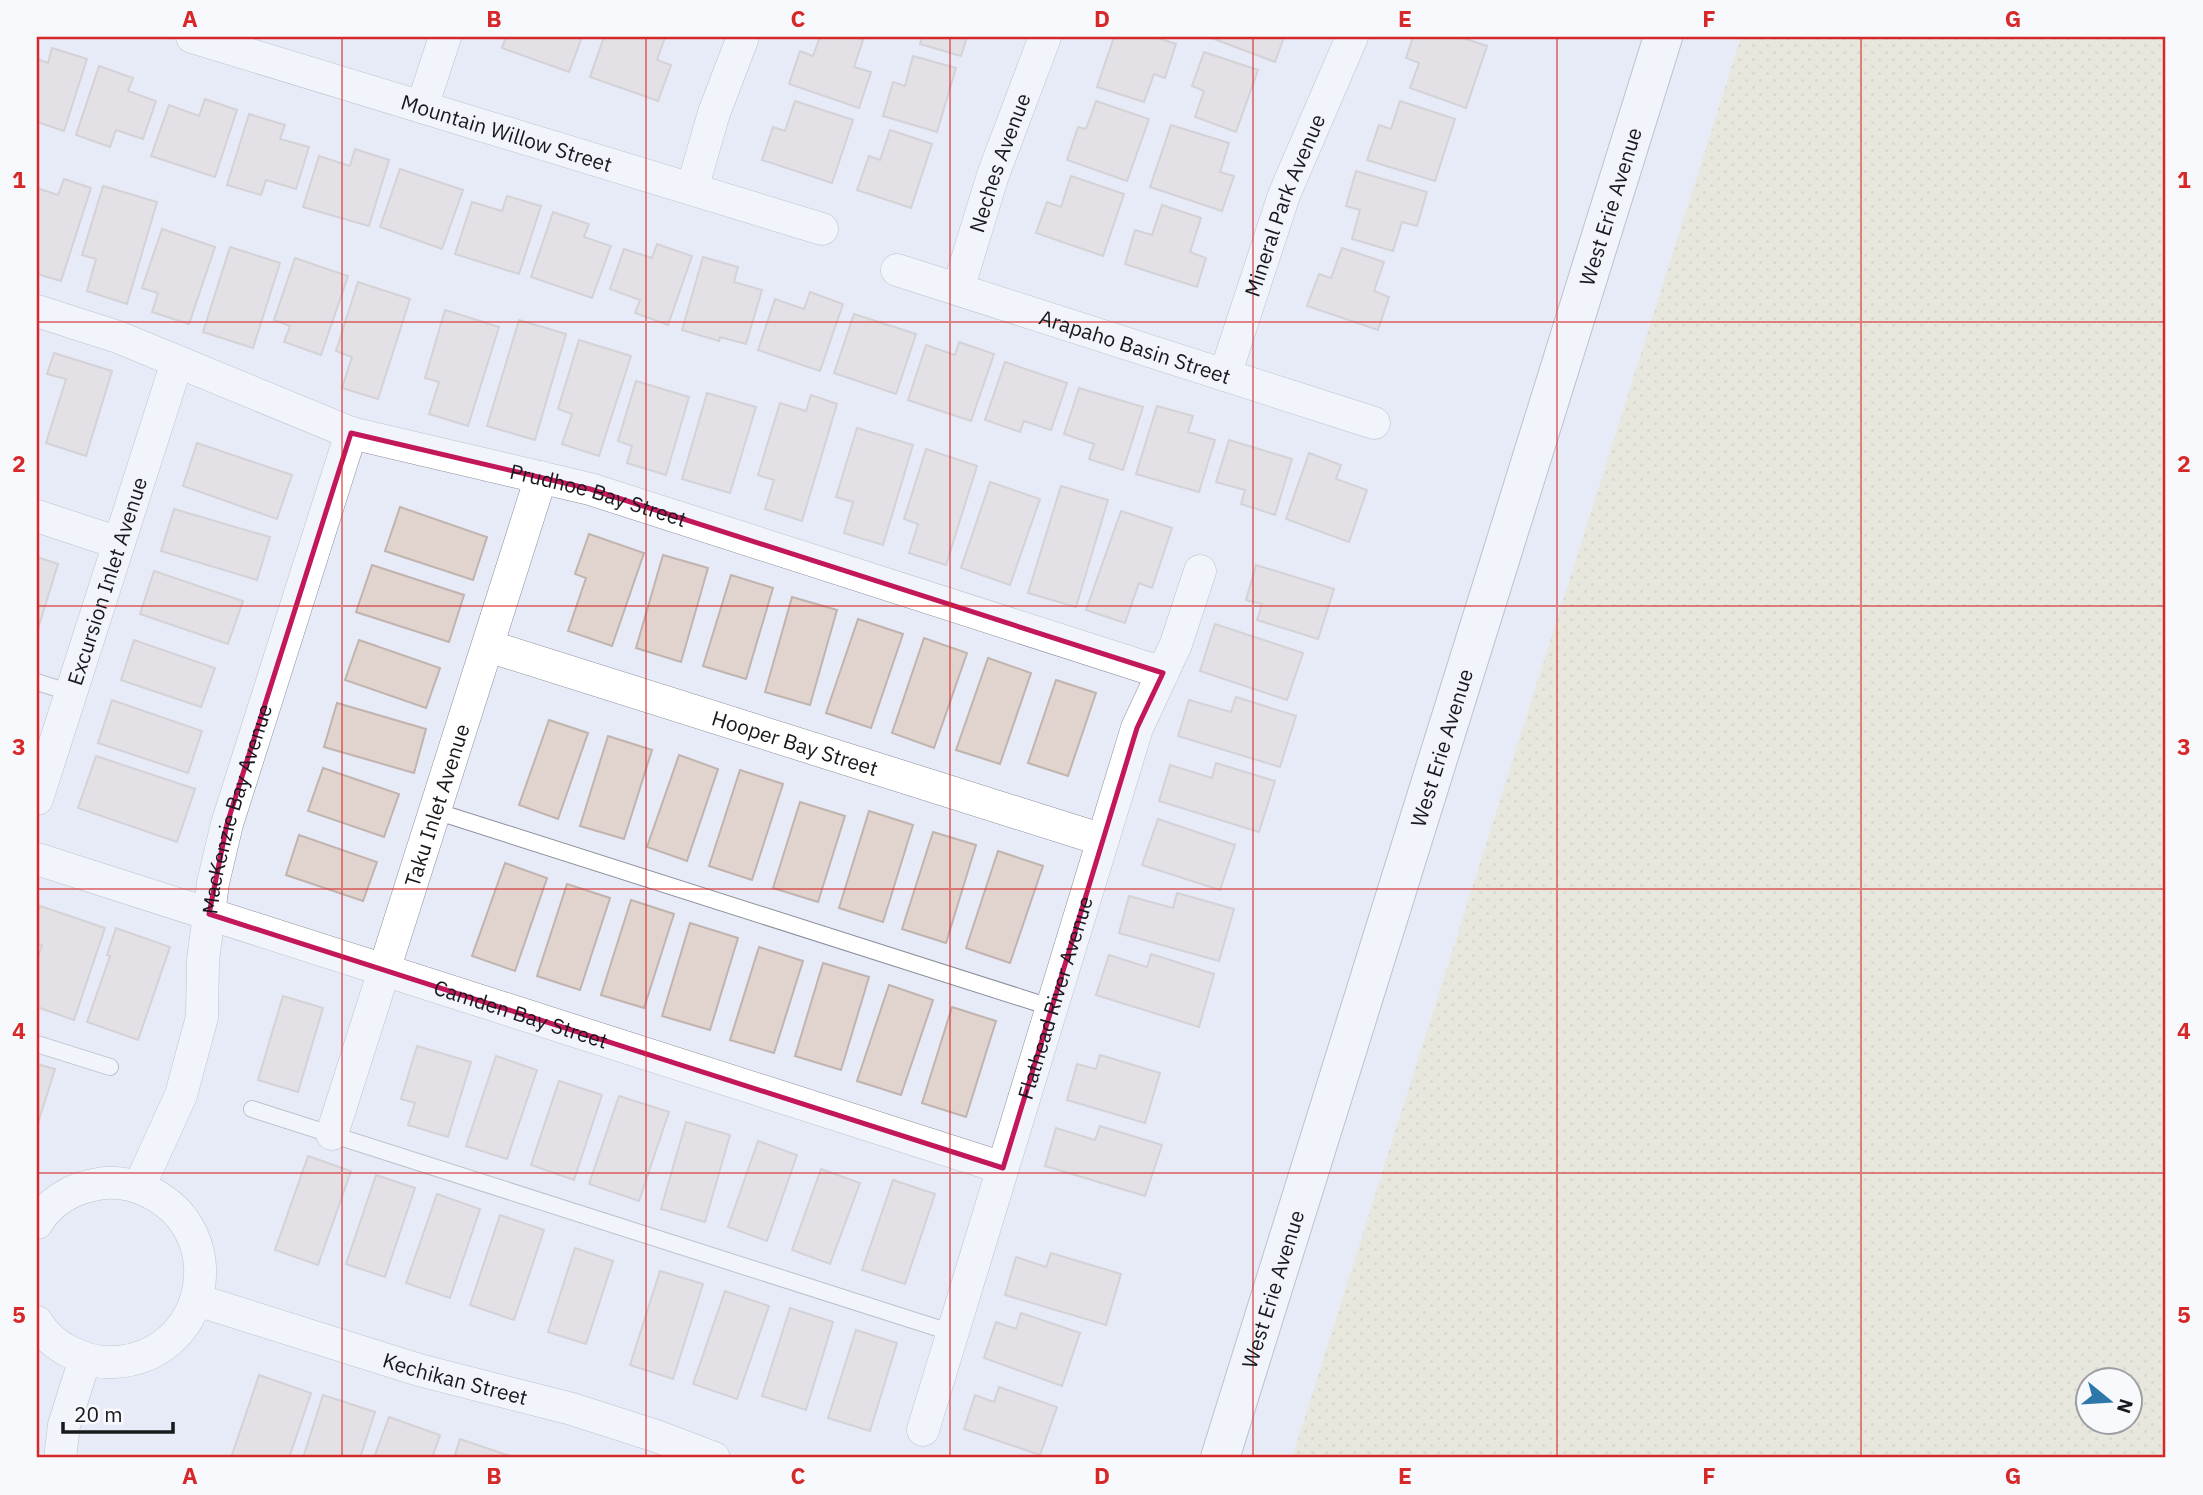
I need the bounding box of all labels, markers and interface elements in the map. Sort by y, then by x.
text: A [182,3,198,33]
text: B [486,3,502,33]
text: C [791,3,806,33]
text: D [1094,3,1110,33]
text: E [1398,3,1412,33]
text: F [1702,3,1716,33]
text: G [2005,3,2021,33]
street label: Mountain Willow Street [398,88,616,178]
street label: Neches Avenue [962,89,1037,236]
street label: Mineral Park Avenue [1238,109,1331,300]
street label: West Erie Avenue [1572,124,1648,289]
text: 1 [12,164,26,194]
text: 1 [2177,164,2191,194]
street label: Arapaho Basin Street [1036,303,1234,390]
text: 2 [12,448,26,478]
text: 2 [2177,448,2191,478]
street label: Prudhoe Bay Street [507,457,690,533]
street label: Excursion Inlet Avenue [60,473,153,689]
street label: West Erie Avenue [1404,665,1479,830]
street label: MacKenzie Bay Avenue [195,700,278,916]
street label: Hooper Bay Street [709,704,882,782]
street label: Taku Inlet Avenue [398,720,476,890]
text: 3 [12,731,26,761]
text: 3 [2177,731,2191,761]
street label: Flathead River Avenue [1011,893,1099,1103]
street label: Camden Bay Street [430,973,611,1055]
text: 4 [12,1015,26,1045]
text: 4 [2177,1015,2191,1045]
street label: West Erie Avenue [1235,1206,1310,1372]
text: 5 [12,1299,26,1329]
text: 5 [2177,1299,2191,1329]
street label: Kechikan Street [379,1345,531,1411]
north arrow [2074,1366,2144,1436]
scale bar [63,1390,173,1434]
text: N [2112,1396,2139,1417]
text: 20 m [74,1400,123,1428]
text: A [182,1460,198,1490]
text: B [486,1460,502,1490]
text: C [791,1460,806,1490]
text: D [1094,1460,1110,1490]
text: E [1398,1460,1412,1490]
text: F [1702,1460,1716,1490]
text: G [2005,1460,2021,1490]

